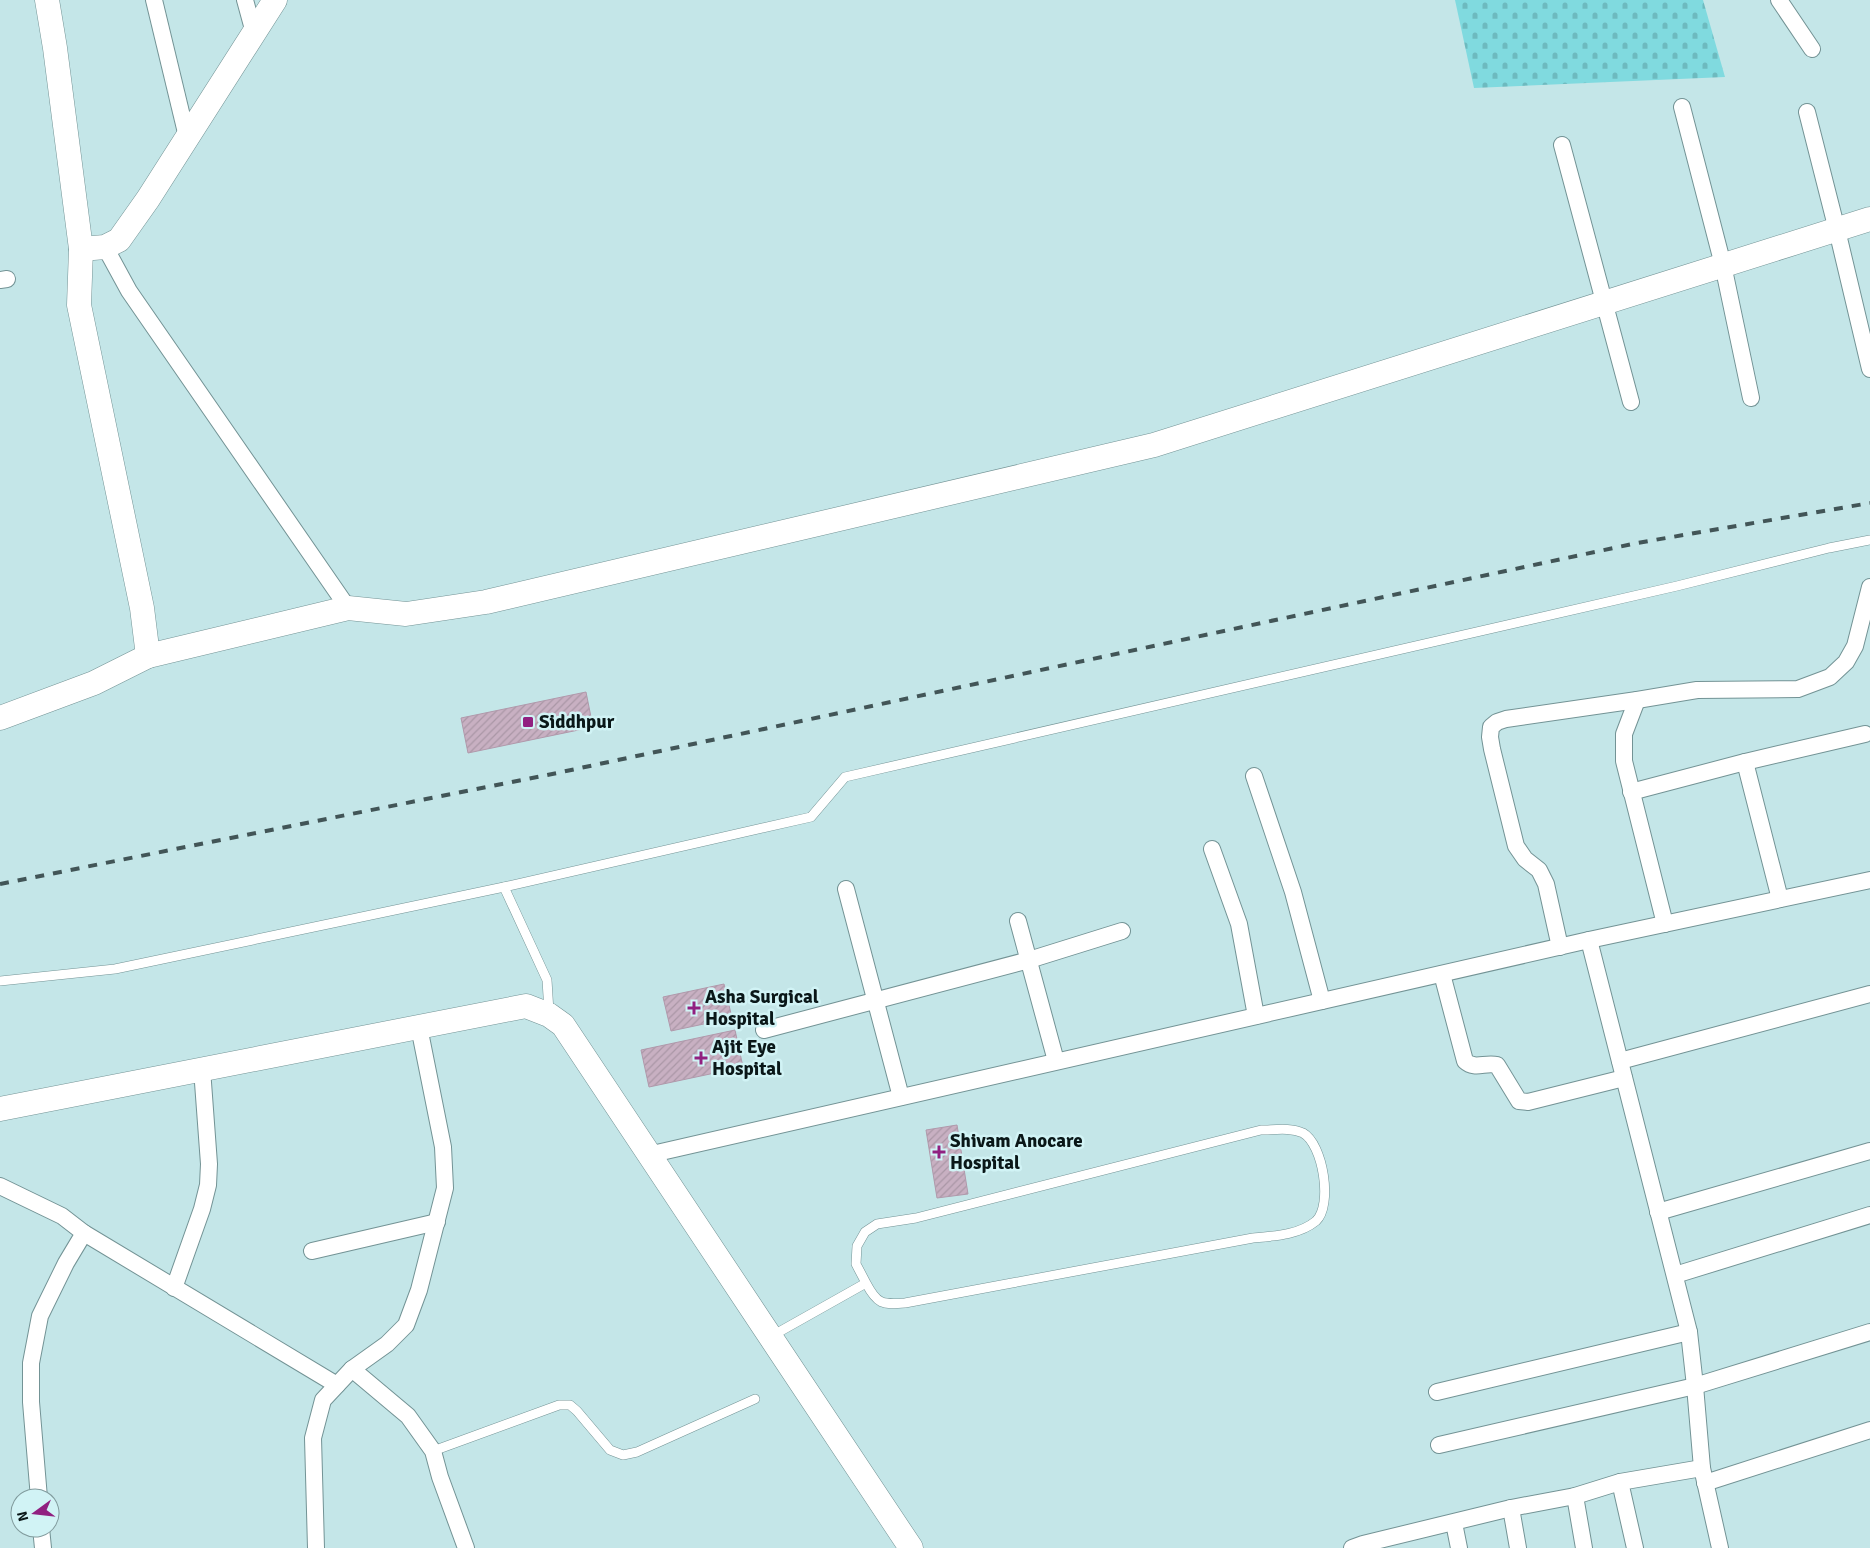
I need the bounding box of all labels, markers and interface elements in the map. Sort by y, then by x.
place label: Siddhpur [539,710,615,734]
marker: Siddhpur [521,715,535,729]
place label: Asha Surgical Hospital [705,985,819,1031]
marker: Asha Surgical Hospital [687,1001,701,1015]
place label: Ajit Eye Hospital [712,1035,782,1081]
marker: Ajit Eye Hospital [694,1051,708,1065]
place label: Shivam Anocare Hospital [950,1129,1083,1175]
marker: Shivam Anocare Hospital [932,1145,946,1159]
north arrow [10,1488,60,1538]
text: N [13,1509,32,1523]

